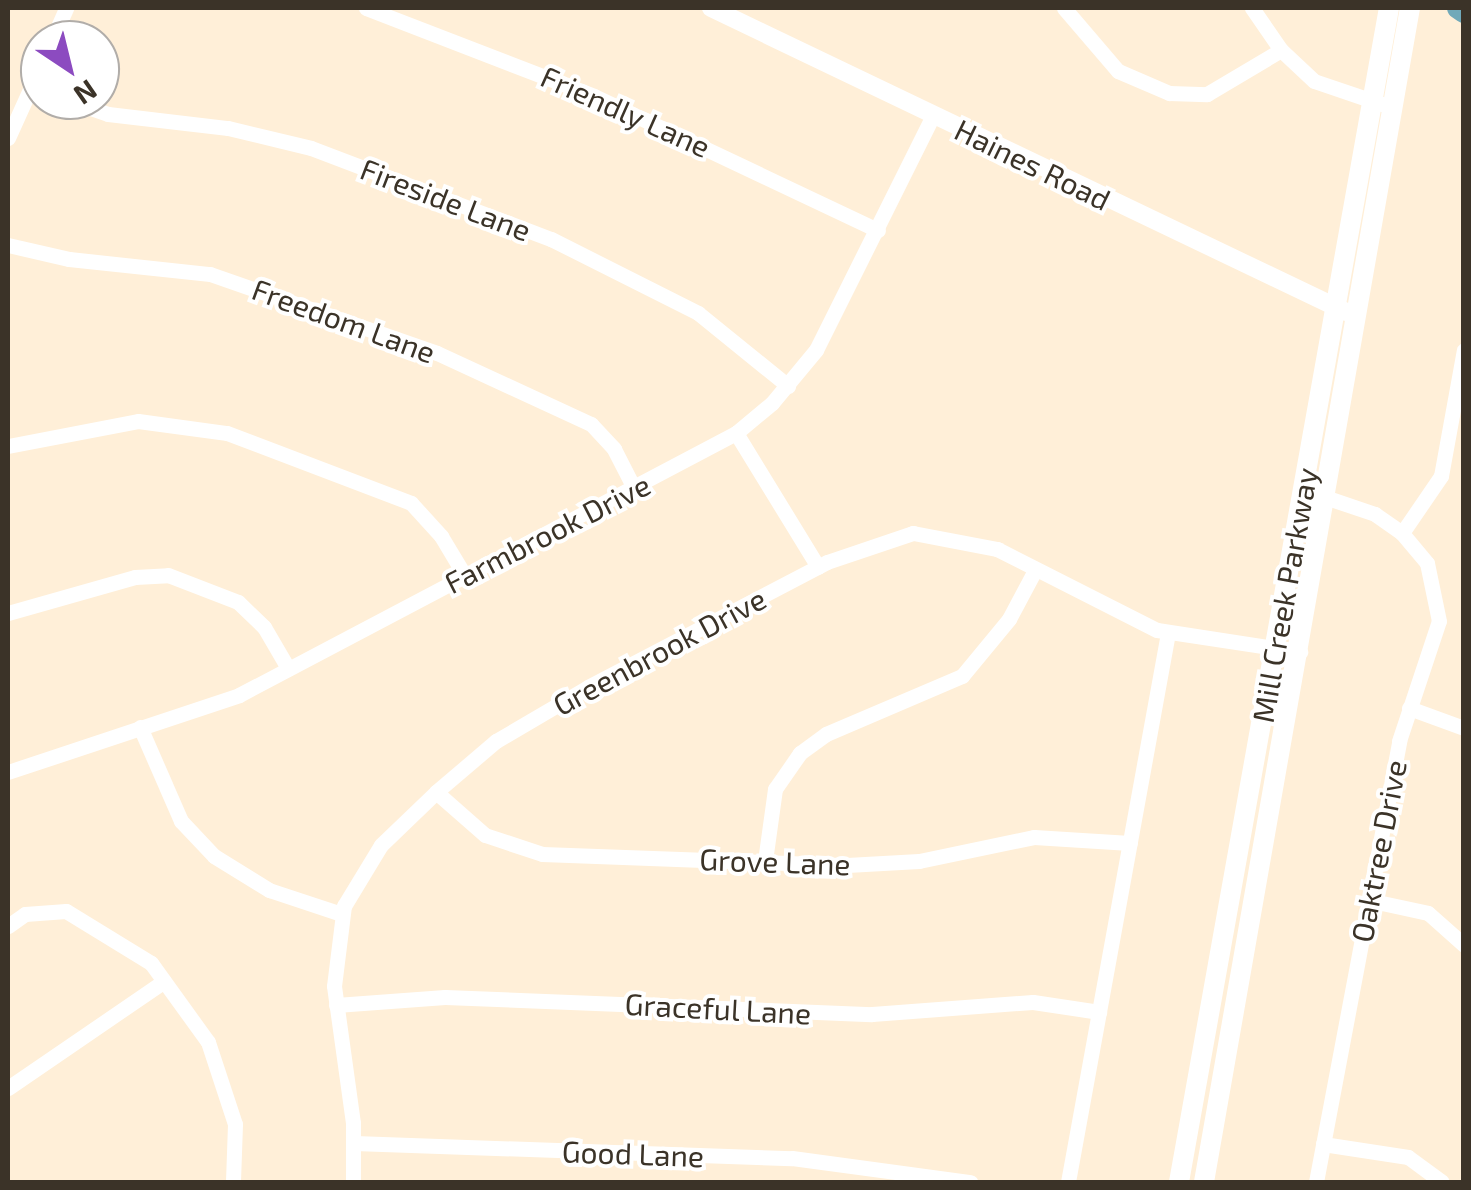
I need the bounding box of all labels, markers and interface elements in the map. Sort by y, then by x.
north arrow [20,20,120,120]
street label: Friendly Lane [536,58,716,164]
text: N [68,73,104,113]
street label: Haines Road [949,111,1117,217]
street label: Fireside Lane [356,150,536,248]
street label: Freedom Lane [248,270,440,370]
street label: Mill Creek Parkway [1244,464,1324,726]
street label: Farmbrook Drive [438,466,656,600]
street label: Greenbrook Drive [546,580,772,722]
street label: Oaktree Drive [1343,757,1413,945]
street label: Grove Lane [699,840,851,882]
street label: Graceful Lane [623,985,813,1031]
street label: Good Lane [561,1133,705,1173]

